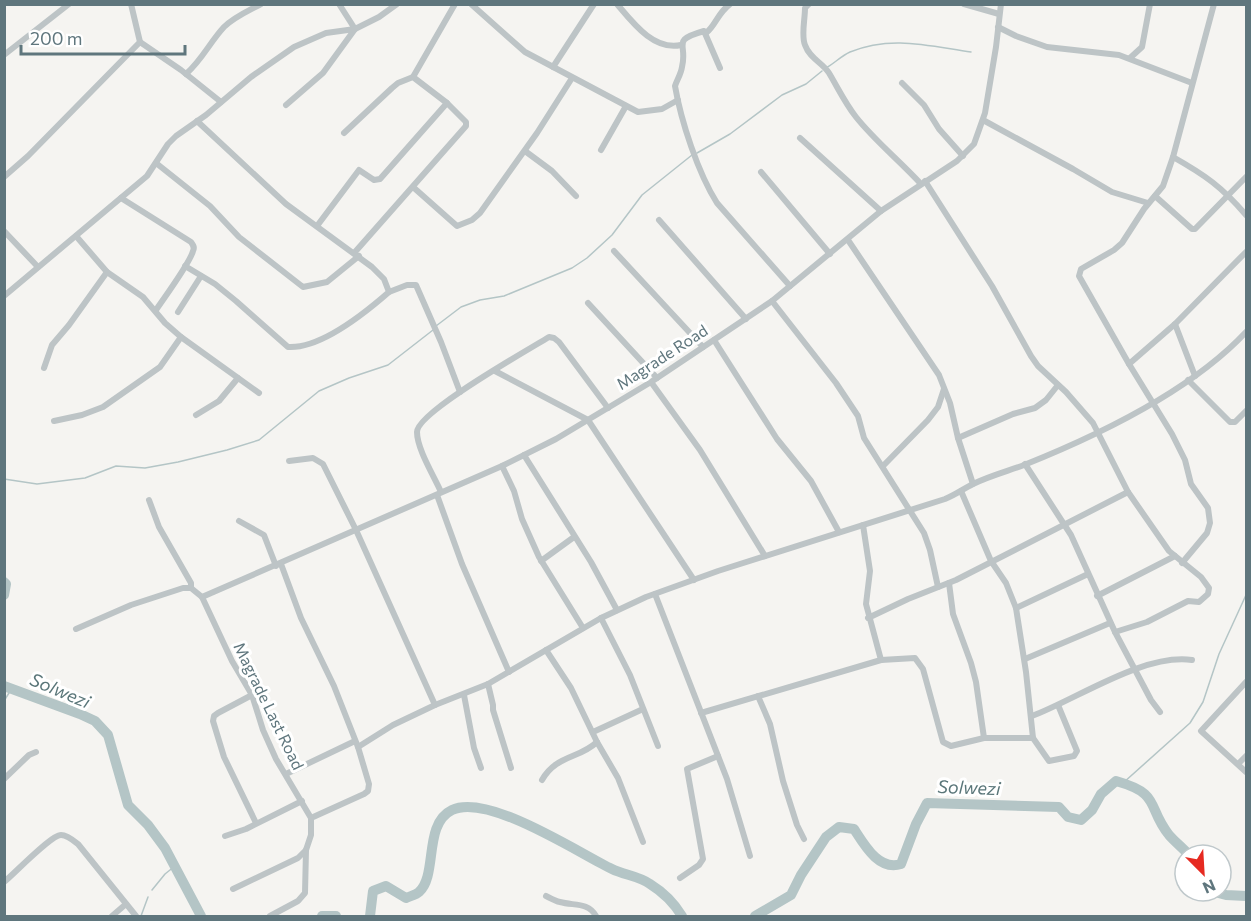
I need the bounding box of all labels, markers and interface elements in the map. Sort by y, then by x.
scale bar [21,18,184,56]
text: 200 m [30,27,83,49]
street label: Magrade Road [613,320,711,393]
street label: Magrade Last Road [230,639,309,773]
water label: Solwezi [27,668,95,713]
water label: Solwezi [937,775,1002,799]
north arrow [1173,843,1233,903]
text: N [1200,876,1219,898]

